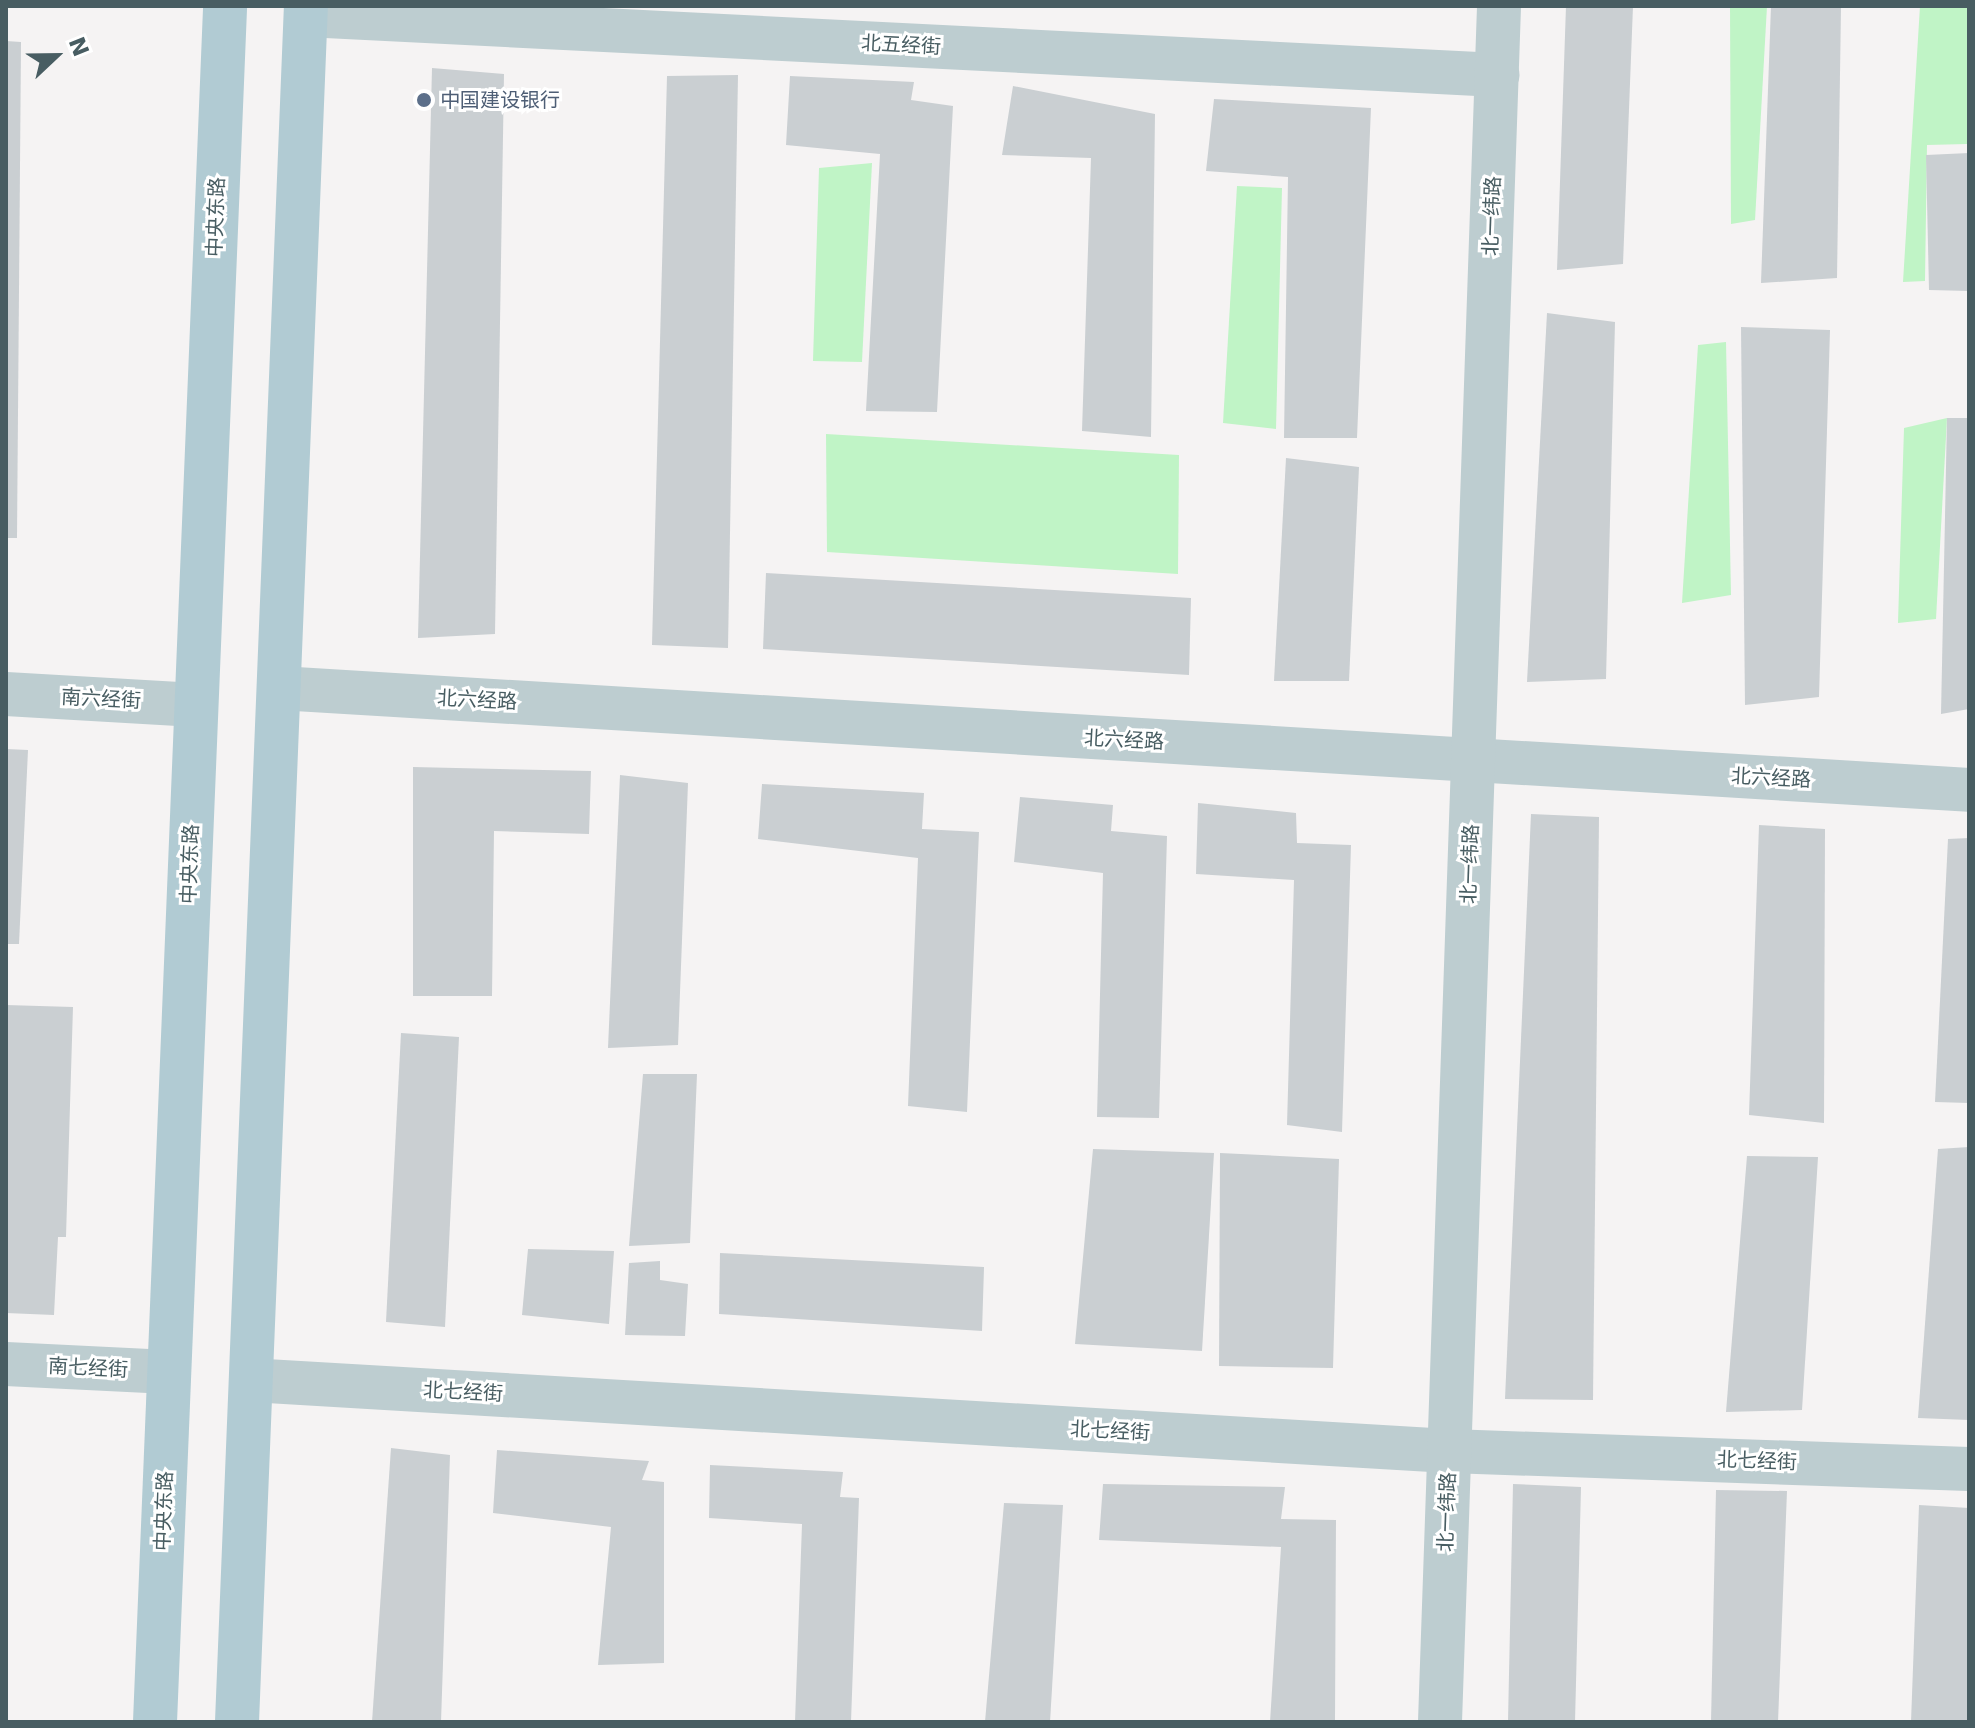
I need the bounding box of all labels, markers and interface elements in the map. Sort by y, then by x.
north arrow [16,16,96,96]
street label: 北五经街 [860,31,942,59]
text: N [64,34,94,60]
place label: 中国建设银行 [440,88,560,112]
marker: 中国建设银行 [415,91,433,109]
street label: 北一纬路 [1479,176,1505,256]
street label: 中央东路 [203,177,229,257]
street label: 南六经街 [60,685,142,713]
street label: 北六经路 [436,686,518,714]
street label: 北六经路 [1083,726,1165,754]
street label: 北六经路 [1730,764,1812,792]
street label: 中央东路 [177,824,203,904]
street label: 北一纬路 [1457,824,1483,904]
street label: 南七经街 [47,1354,129,1382]
street label: 北七经街 [422,1378,504,1406]
street label: 北七经街 [1069,1417,1151,1445]
street label: 北七经街 [1717,1448,1797,1474]
street label: 中央东路 [151,1471,177,1551]
street label: 北一纬路 [1434,1472,1460,1552]

